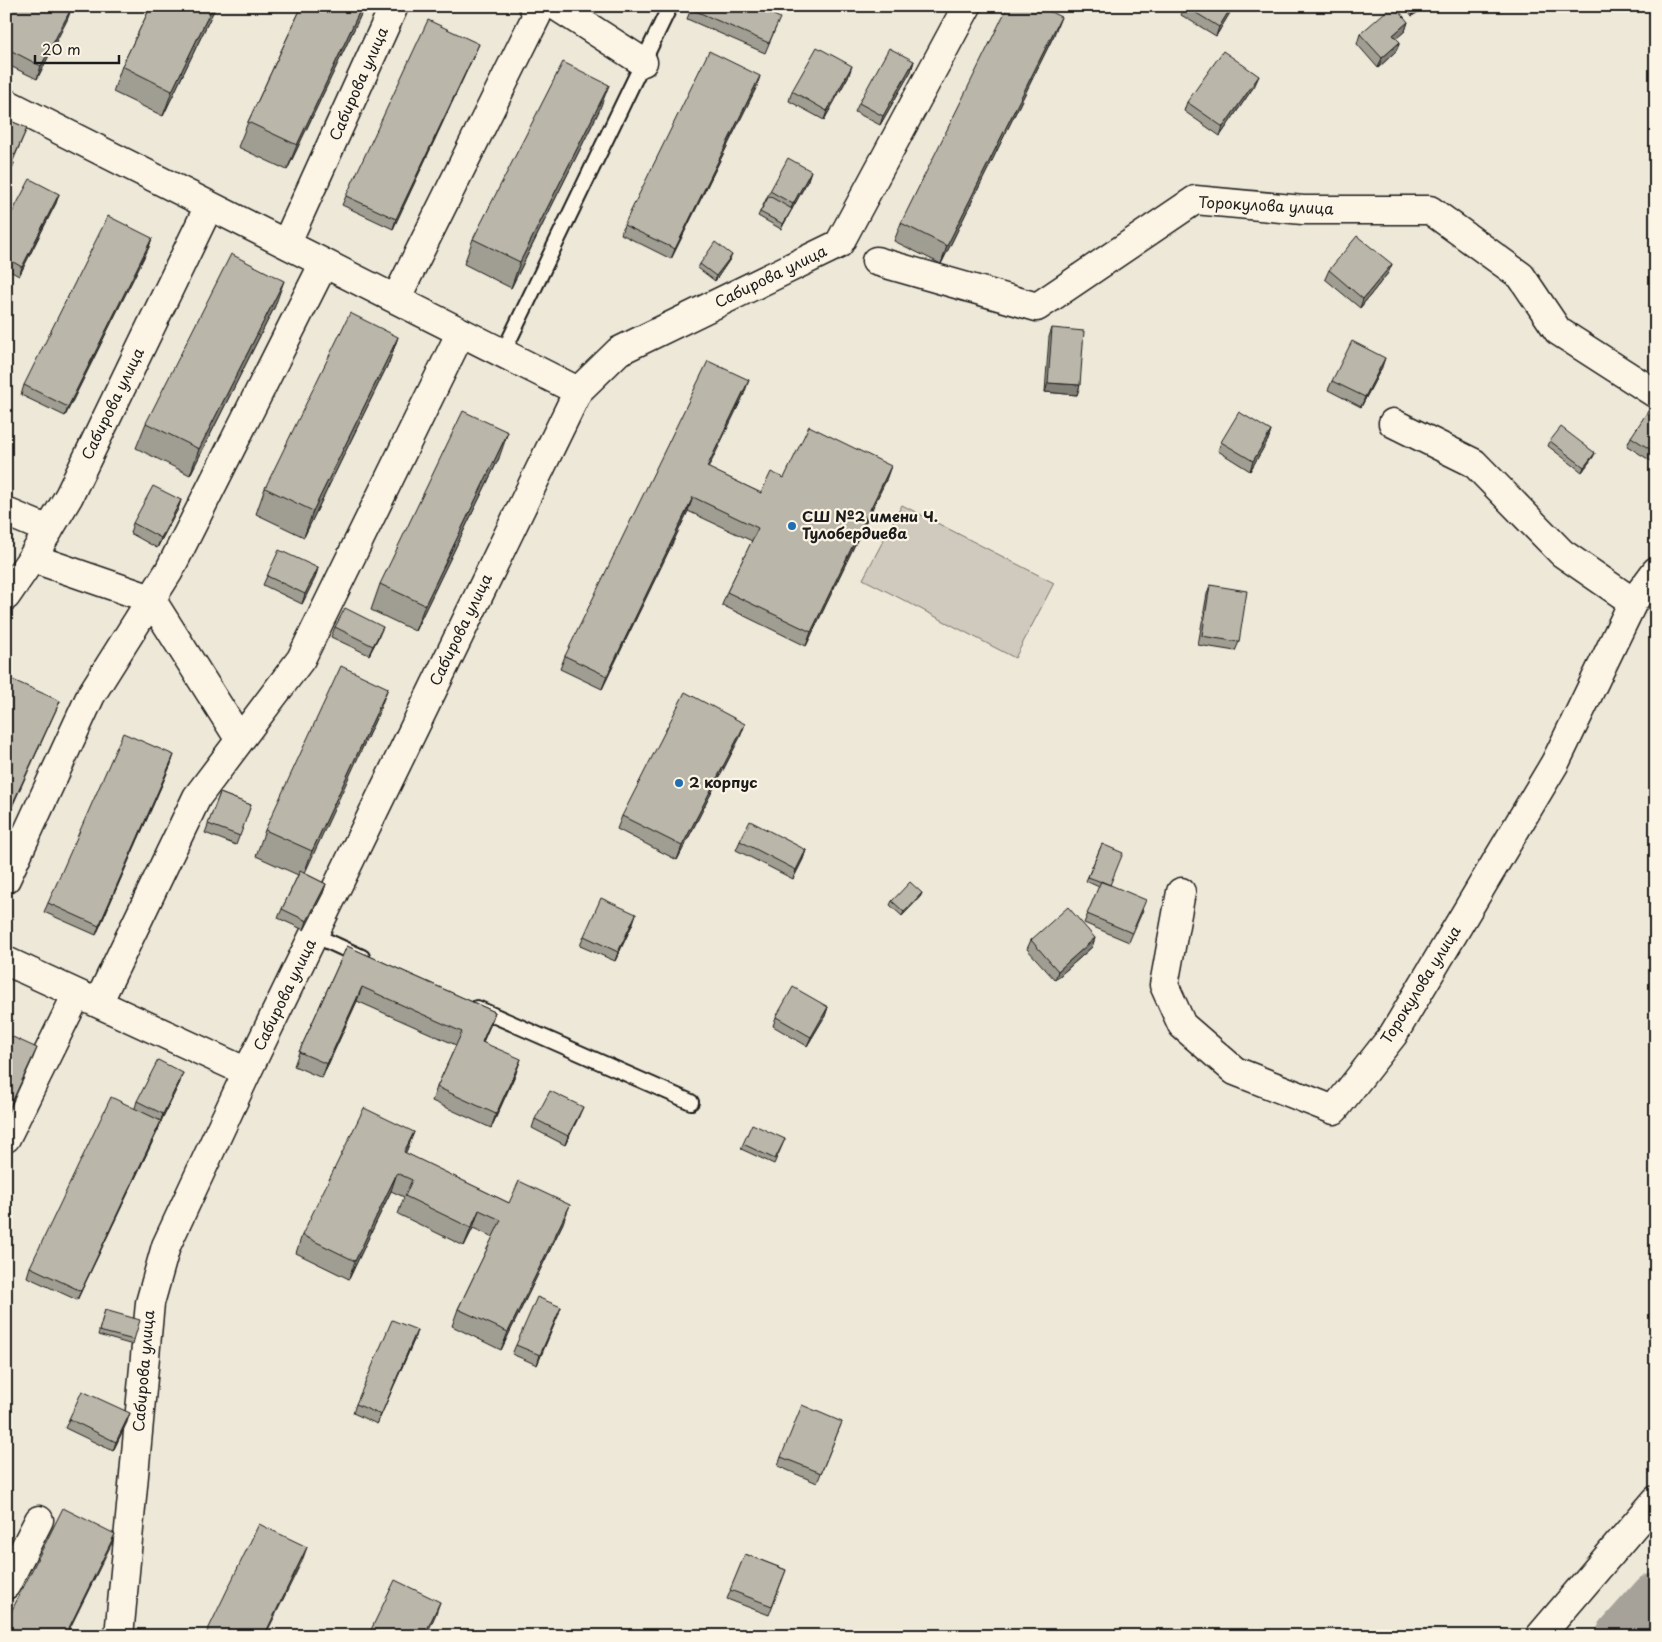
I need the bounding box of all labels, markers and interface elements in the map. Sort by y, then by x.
street label: Сабирова улица [322,22,393,144]
scale bar [35,32,119,64]
text: 20 m [42,37,81,60]
street label: Торокулова улица [1198,189,1335,220]
street label: Сабирова улица [710,238,831,313]
street label: Сабирова улица [75,343,149,463]
place label: СШ №2 имени Ч. Тулобердиева [802,504,938,544]
marker: СШ №2 имени Ч. Тулобердиева [786,520,798,532]
street label: Сабирова улица [423,569,497,689]
place label: 2 корпус [689,770,758,793]
marker: 2 корпус [673,777,685,789]
street label: Торокулова улица [1374,920,1466,1048]
street label: Сабирова улица [247,934,321,1054]
street label: Сабирова улица [126,1308,159,1433]

